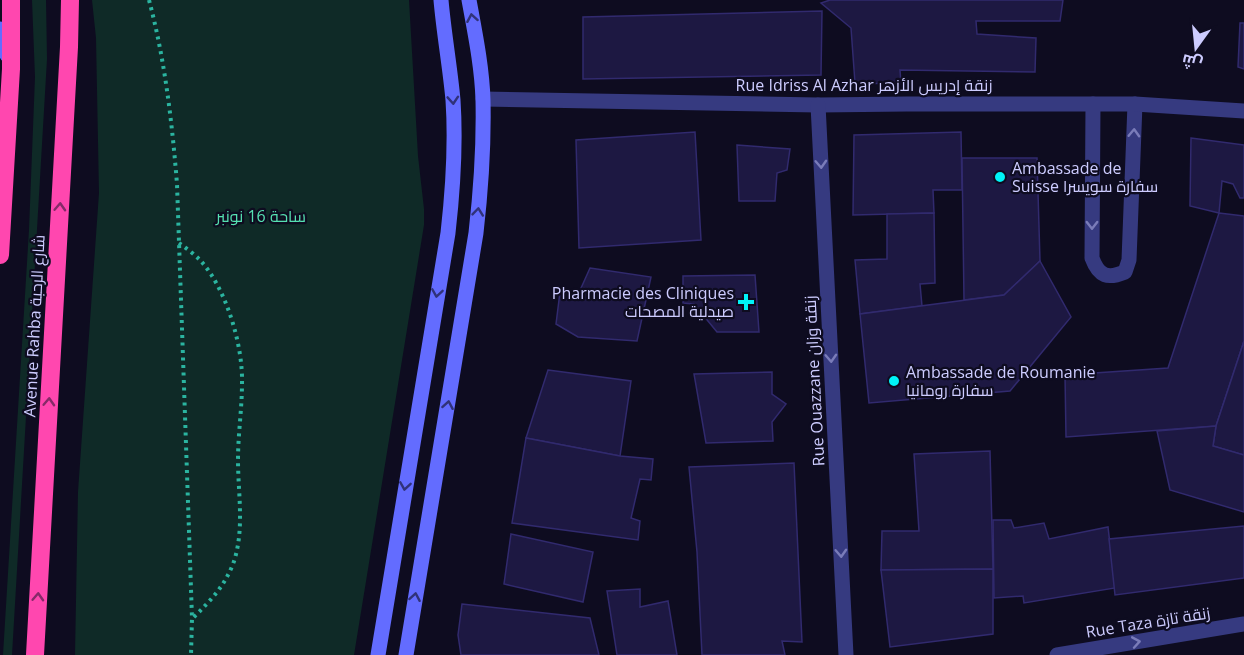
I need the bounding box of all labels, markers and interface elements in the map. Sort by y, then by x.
one-way arrow [467,14,479,23]
north arrow [1166,18,1226,78]
text: ش [1179,49,1205,76]
street label: Rue Idriss Al Azhar زنقة إدريس الأزهر [736,74,992,96]
one-way arrow [446,95,459,104]
one-way arrow [1128,128,1140,137]
place label: Ambassade de Suisse سفارة سويسرا [1012,157,1158,197]
one-way arrow [815,159,828,168]
marker: Ambassade de Suisse سفارة سويسرا [993,170,1007,184]
one-way arrow [53,203,66,212]
park label: ساحة 16 نونبر [215,205,306,227]
one-way arrow [471,208,484,217]
one-way arrow [1086,221,1098,230]
street label: Avenue Rahba شارع الرحبة [18,234,51,418]
place label: Pharmacie des Cliniques صيدلية المصحات [552,282,734,322]
one-way arrow [432,289,444,298]
marker: Pharmacie des Cliniques صيدلية المصحات [739,295,753,309]
street label: Rue Ouazzane زنقة وزان [799,295,829,467]
one-way arrow [824,354,837,363]
place label: Ambassade de Roumanie سفارة رومانيا [906,361,1095,401]
marker: Ambassade de Roumanie سفارة رومانيا [887,374,901,388]
one-way arrow [43,397,56,406]
one-way arrow [441,400,453,410]
one-way arrow [400,481,412,490]
one-way arrow [834,549,847,558]
one-way arrow [32,592,45,601]
one-way arrow [409,593,421,602]
street label: Rue Taza زنقة تازة [1084,601,1212,643]
one-way arrow [1130,636,1140,649]

